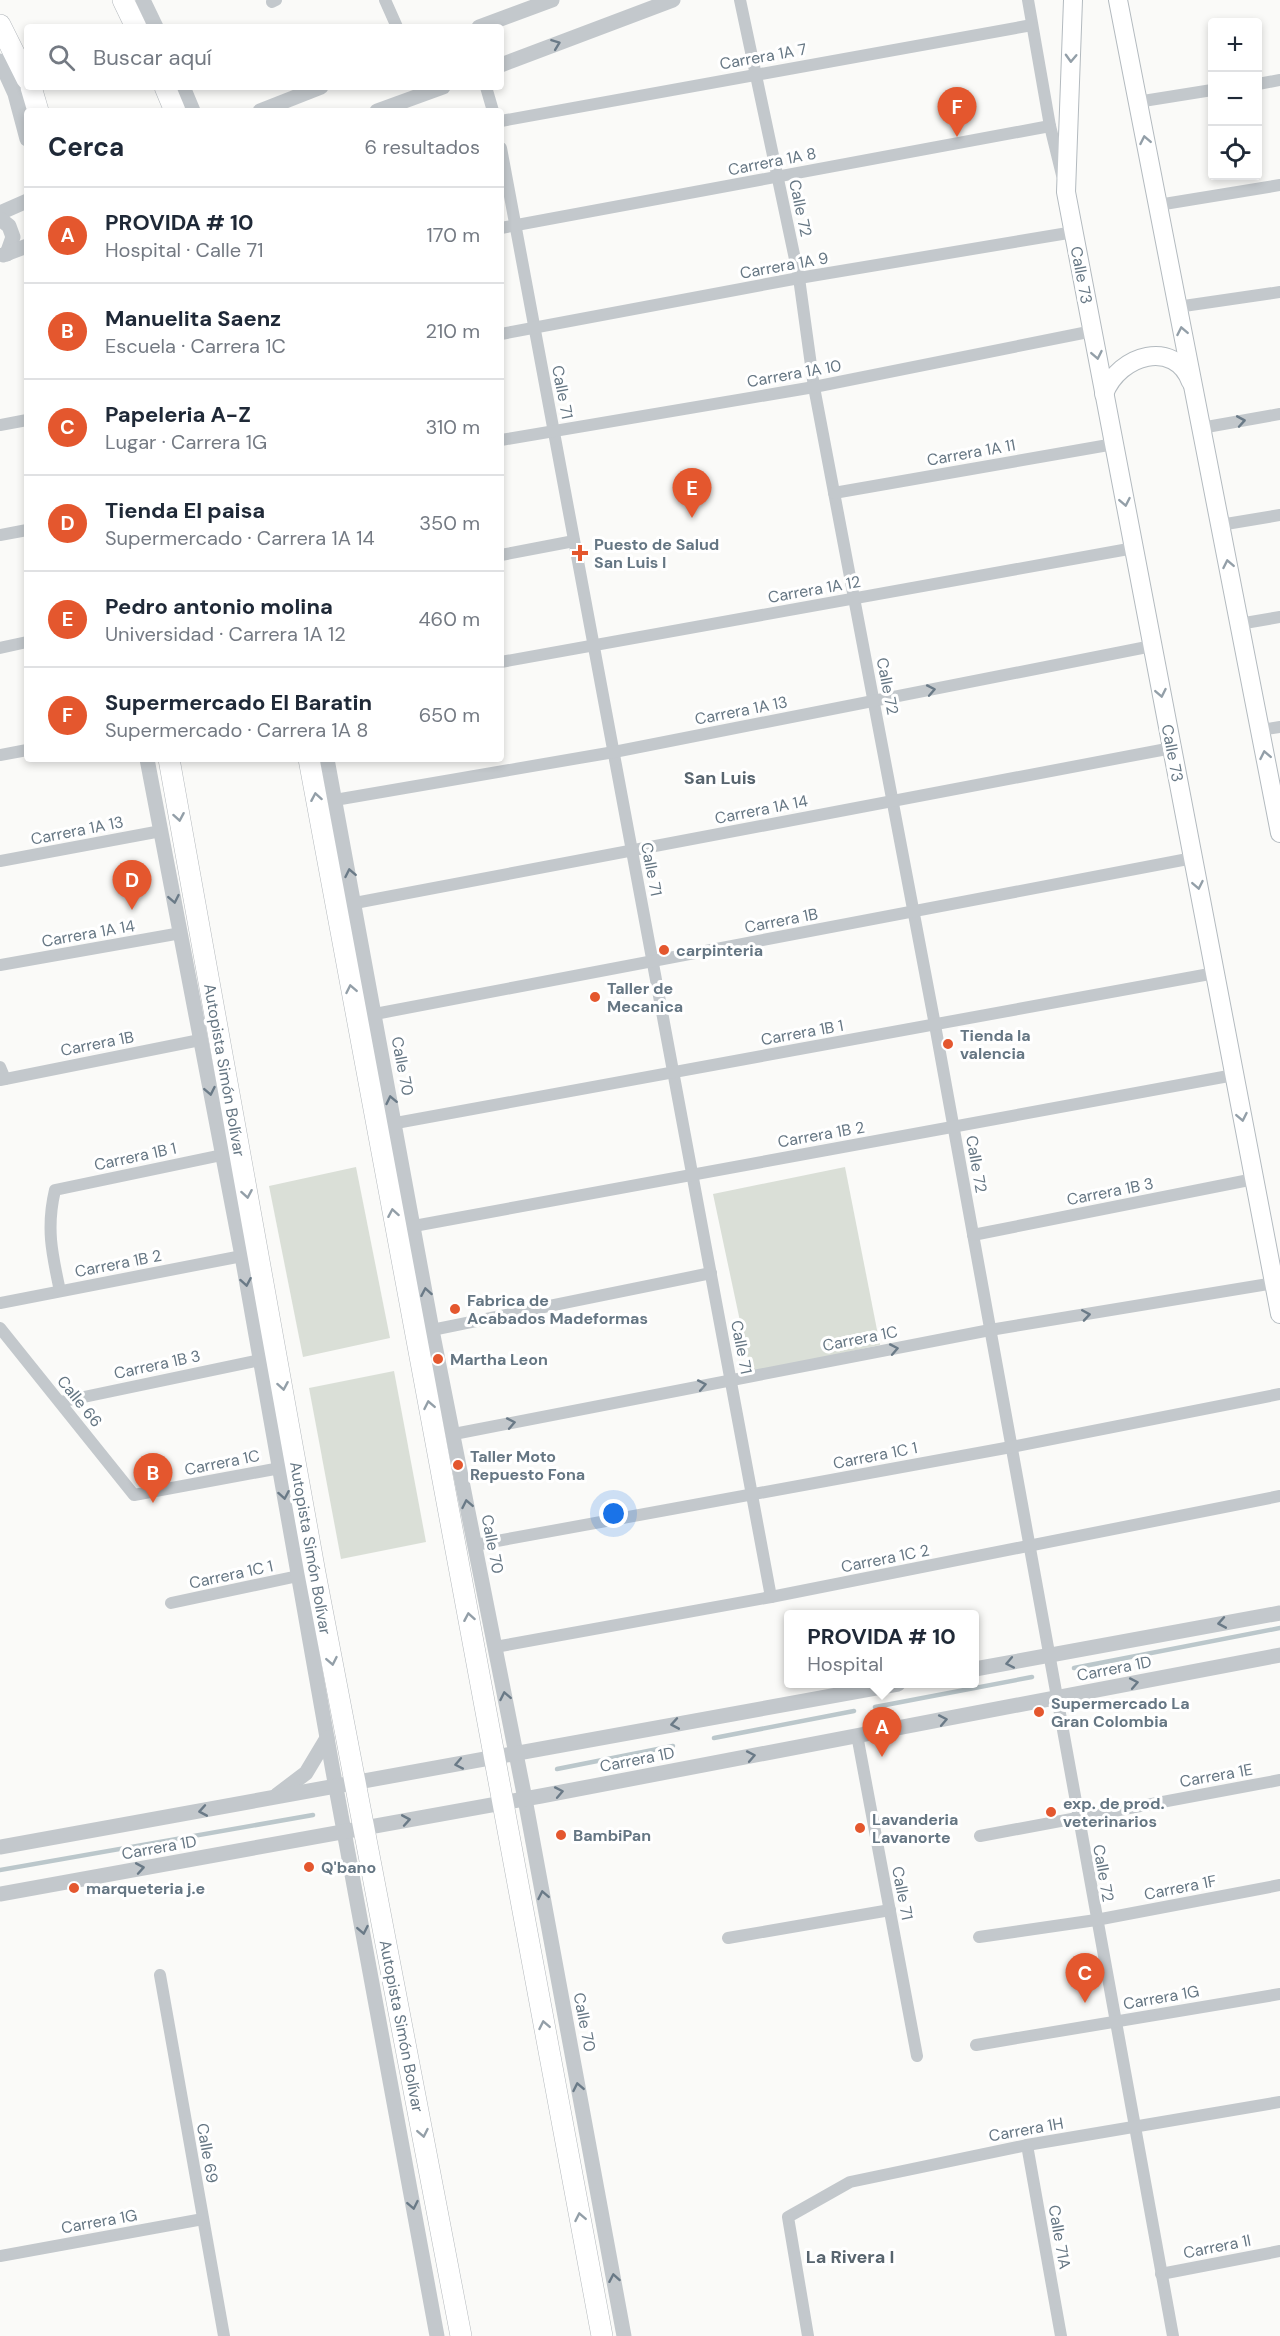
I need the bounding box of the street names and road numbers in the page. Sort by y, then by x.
street label: Carrera 1A 7 [718,39,808,74]
street label: Carrera 1A 8 [726,143,818,180]
street label: Calle 72 [784,178,817,239]
street label: Calle 73 [1066,245,1097,306]
street label: Carrera 1A 9 [738,247,830,284]
street label: Carrera 1A 10 [745,355,843,392]
street label: Calle 71 [547,363,578,421]
street label: Carrera 1A 11 [925,434,1017,471]
street label: Carrera 1A 12 [766,571,862,608]
street label: Calle 72 [872,656,903,717]
street label: Carrera 1A 13 [693,691,789,730]
street label: Calle 73 [1157,723,1188,784]
street label: Carrera 1A 14 [713,790,810,829]
street label: Carrera 1A 13 [29,811,125,850]
street label: Calle 71 [636,840,667,898]
street label: Carrera 1B [743,903,820,938]
street label: Carrera 1A 14 [40,915,137,952]
street label: Autopista Simón Bolívar [199,982,250,1158]
street label: Carrera 1B 1 [759,1015,845,1050]
street label: Carrera 1B [59,1026,136,1061]
street label: Calle 70 [386,1035,419,1098]
street label: Carrera 1B 2 [776,1117,866,1152]
street label: Calle 72 [961,1134,992,1194]
street label: Carrera 1B 1 [92,1138,178,1175]
street label: Carrera 1B 3 [1065,1173,1155,1210]
street label: Carrera 1B 2 [73,1245,163,1282]
street label: Calle 71 [726,1318,757,1376]
street label: Carrera 1C [821,1321,899,1356]
street label: Carrera 1B 3 [112,1345,202,1384]
street label: Calle 66 [52,1371,107,1432]
street label: Carrera 1C 1 [831,1437,919,1474]
street label: Carrera 1C [183,1445,261,1480]
street label: Autopista Simón Bolívar [285,1460,336,1636]
street label: Calle 70 [476,1513,509,1576]
street label: Carrera 1C 2 [839,1540,931,1577]
street label: Carrera 1C 1 [187,1555,275,1594]
street label: Carrera 1D [1075,1651,1153,1686]
street label: Carrera 1D [598,1742,676,1777]
street label: Carrera 1E [1178,1759,1254,1792]
street label: Carrera 1D [120,1831,198,1864]
street label: Calle 72 [1088,1843,1119,1903]
street label: Calle 71 [887,1864,918,1922]
street label: Carrera 1F [1142,1870,1218,1905]
street label: Autopista Simón Bolívar [374,1938,429,2114]
street label: Carrera 1G [1121,1980,1201,2015]
street label: Calle 70 [568,1991,601,2054]
street label: Carrera 1H [987,2113,1065,2146]
street label: Calle 69 [192,2122,223,2185]
street label: Calle 71A [1044,2203,1076,2271]
street label: Carrera 1G [59,2204,139,2239]
street label: Carrera 1I [1182,2230,1253,2263]

